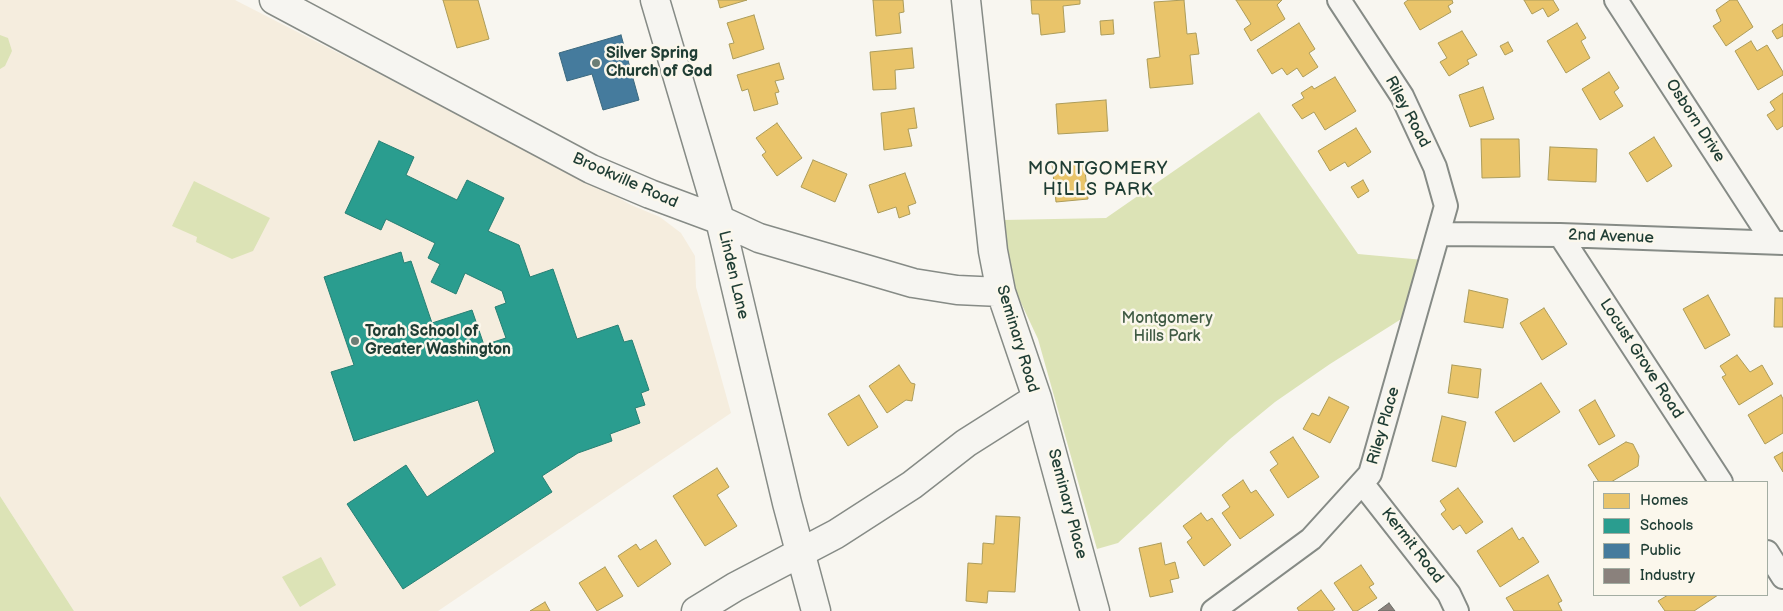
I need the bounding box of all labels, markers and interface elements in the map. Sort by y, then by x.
place label: Silver Spring Church of God [606,44,712,82]
marker: Silver Spring Church of God [590,57,602,69]
street label: Riley Road [1380,73,1434,151]
street label: Osborn Drive [1661,76,1729,166]
street label: Brookville Road [569,149,681,213]
district label: MONTGOMERY HILLS PARK [1027,158,1169,200]
street label: 2nd Avenue [1568,226,1654,248]
street label: Linden Lane [713,229,753,321]
street label: Seminary Road [992,283,1042,395]
street label: Locust Grove Road [1595,296,1687,422]
park label: Montgomery Hills Park [1121,309,1213,347]
place label: Torah School of Greater Washington [365,322,511,360]
marker: Torah School of Greater Washington [349,335,361,347]
street label: Riley Place [1364,385,1404,467]
street label: Seminary Place [1043,447,1091,561]
legend [1593,481,1768,596]
text: Homes [1640,491,1688,510]
street label: Kermit Road [1377,505,1447,587]
text: Schools [1640,516,1693,535]
text: Public [1640,541,1681,560]
text: Industry [1640,566,1695,585]

